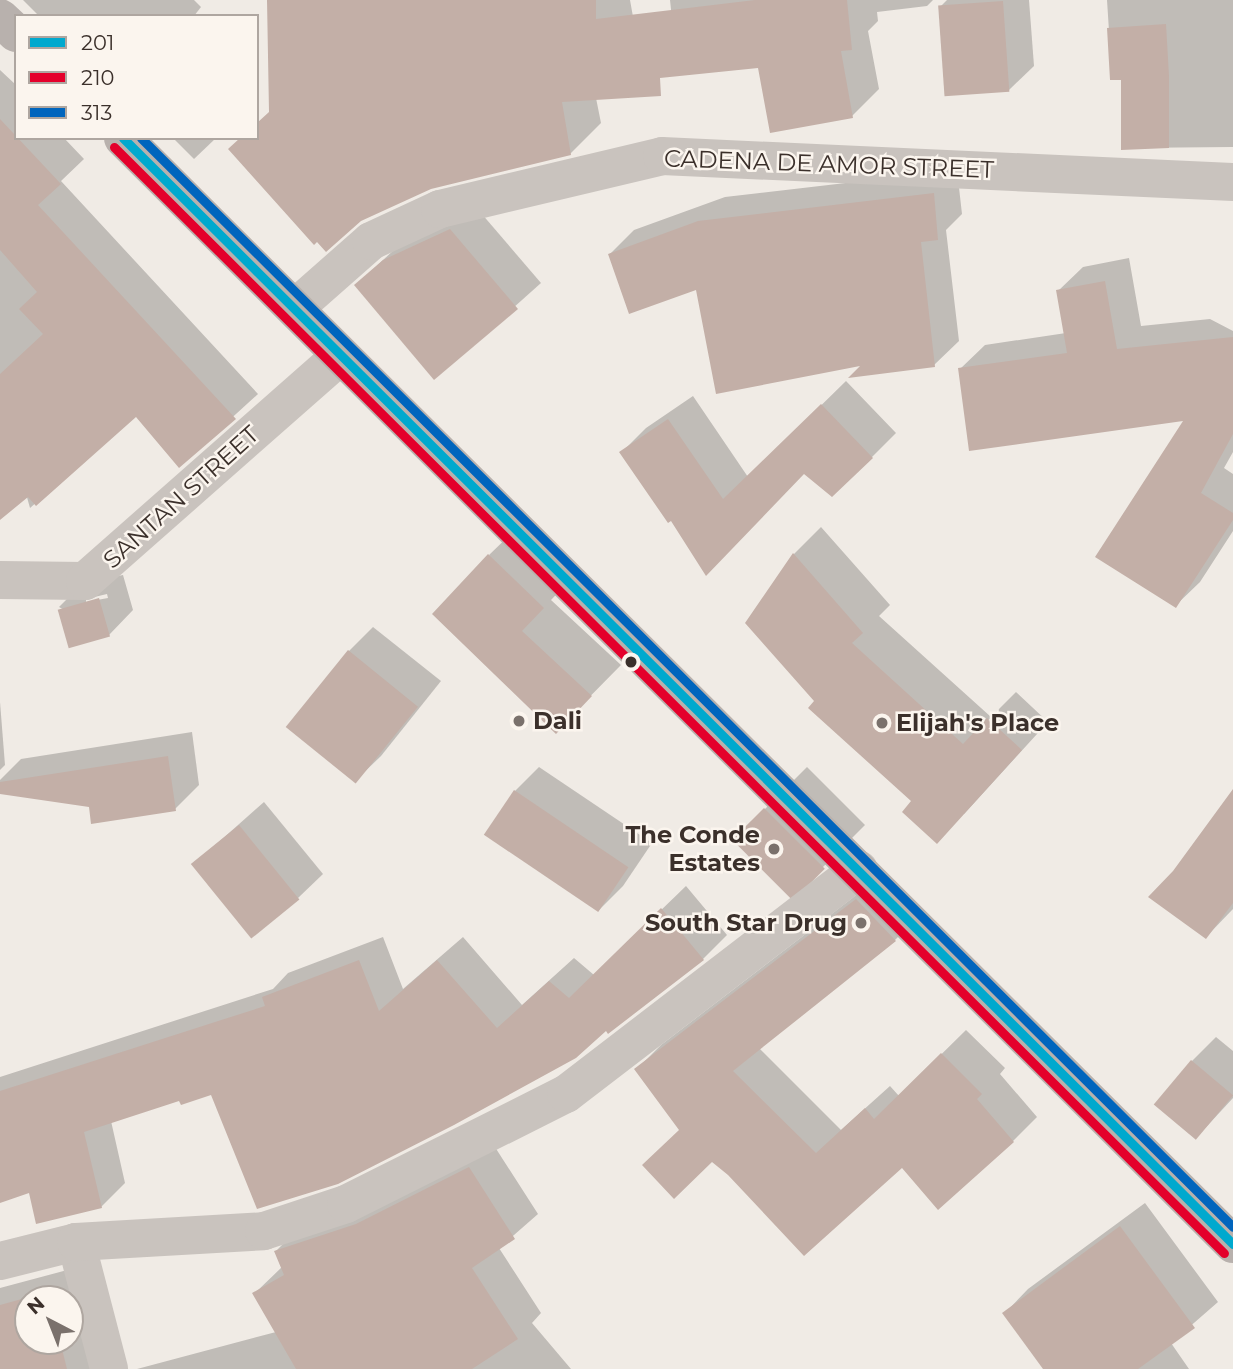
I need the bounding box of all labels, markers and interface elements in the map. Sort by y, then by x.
legend [14,14,259,140]
text: 201 [81,30,114,55]
text: 210 [81,65,114,90]
text: 313 [81,100,112,125]
street label: CADENA DE AMOR STREET [663,144,995,184]
street label: SANTAN STREET [97,420,265,574]
unlabelled marker [624,655,638,669]
place label: Dali [533,707,582,735]
place label: Elijah's Place [896,709,1059,737]
marker: Dali [511,713,527,729]
marker: Elijah's Place [874,715,890,731]
place label: The Conde Estates [625,821,760,877]
marker: The Conde Estates [766,841,782,857]
place label: South Star Drug [645,909,847,937]
marker: South Star Drug [853,915,869,931]
north arrow [14,1285,84,1355]
text: N [23,1292,49,1319]

